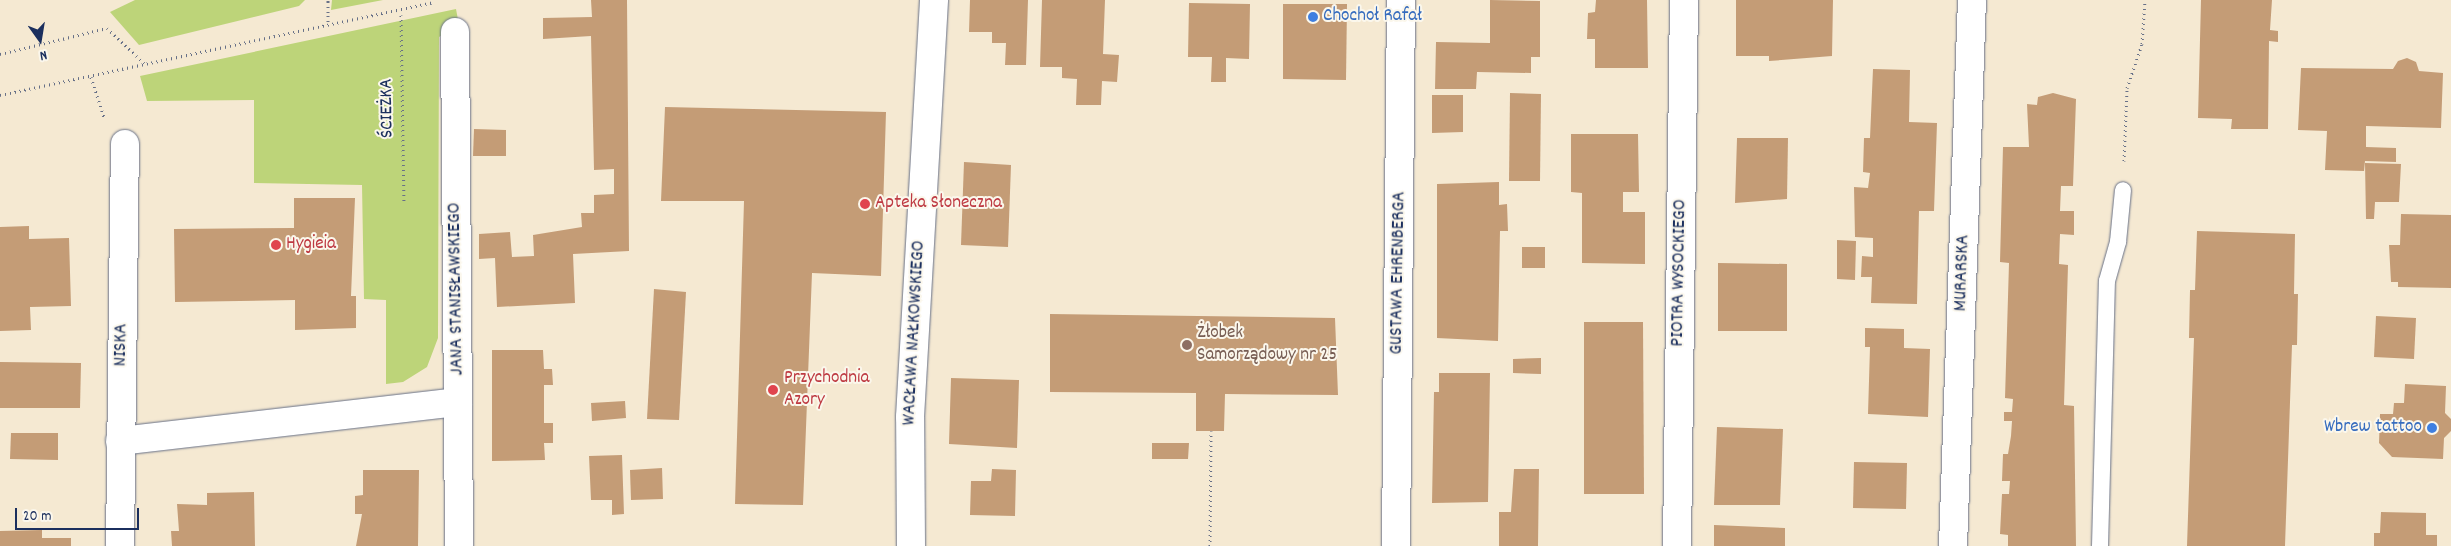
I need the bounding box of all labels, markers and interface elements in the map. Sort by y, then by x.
place label: Chochoł Rafał [1323,6,1422,28]
marker: Chochoł Rafał [1307,11,1319,23]
north arrow [15,15,65,65]
text: N [38,44,49,65]
street label: ŚCIEŻKA [376,78,400,138]
street label: GUSTAWA EHRENBERGA [1386,191,1412,355]
place label: Apteka Słoneczna [875,193,1002,215]
marker: Apteka Słoneczna [859,198,871,210]
street label: PIOTRA WYSOCKIEGO [1667,199,1693,347]
street label: JANA STANISŁAWSKIEGO [444,202,470,376]
place label: Hygieia [286,234,336,256]
street label: MURARSKA [1950,234,1976,312]
marker: Hygieia [270,239,282,251]
street label: WACŁAWA NAŁKOWSKIEGO [899,240,931,426]
street label: NISKA [110,323,134,367]
place label: Żłobek Samorządowy nr 25 [1197,323,1337,367]
marker: Żłobek Samorządowy nr 25 [1181,339,1193,351]
place label: Przychodnia Azory [784,368,869,412]
marker: Przychodnia Azory [766,383,780,397]
place label: Wbrew tattoo [2324,417,2422,439]
marker: Wbrew tattoo [2426,422,2438,434]
scale bar [18,498,141,530]
text: 20 m [23,506,51,528]

